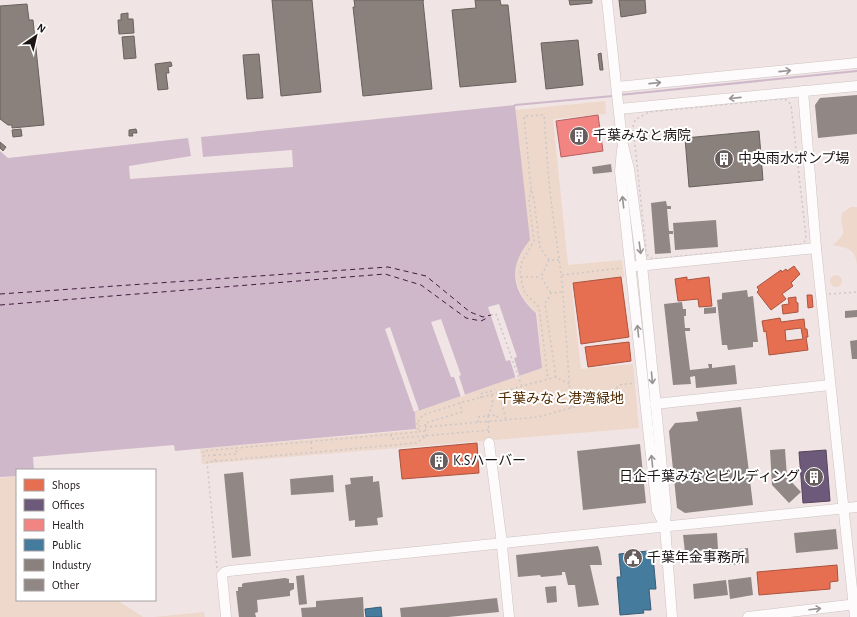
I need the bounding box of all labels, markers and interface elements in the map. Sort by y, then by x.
north arrow [16,16,56,56]
text: N [35,21,48,35]
one-way arrow [778,67,791,74]
one-way arrow [649,80,662,87]
one-way arrow [729,94,742,102]
building icon: 千葉みなと病院 [568,125,590,147]
place label: 千葉みなと病院 [593,128,691,143]
building icon: 中央雨水ポンプ場 [713,148,735,170]
place label: 中央雨水ポンプ場 [738,151,850,166]
one-way arrow [620,196,627,209]
one-way arrow [636,241,644,254]
one-way arrow [635,325,642,338]
one-way arrow [649,371,656,384]
park label: 千葉みなと港湾緑地 [498,391,624,406]
building icon: K.Sハーバー [428,450,450,472]
place label: K.Sハーバー [453,453,526,468]
one-way arrow [648,455,656,468]
building icon: 日企千葉みなとビルディング [803,466,825,488]
legend [16,469,156,601]
place label: 日企千葉みなとビルディング [619,469,800,484]
text: Shops [52,479,80,491]
text: Offices [52,499,85,511]
text: Health [52,519,84,531]
text: Public [52,539,81,551]
public building icon: 千葉年金事務所 [622,547,644,569]
place label: 千葉年金事務所 [647,550,745,565]
text: Industry [52,559,91,572]
text: Other [52,579,79,591]
one-way arrow [808,605,821,613]

